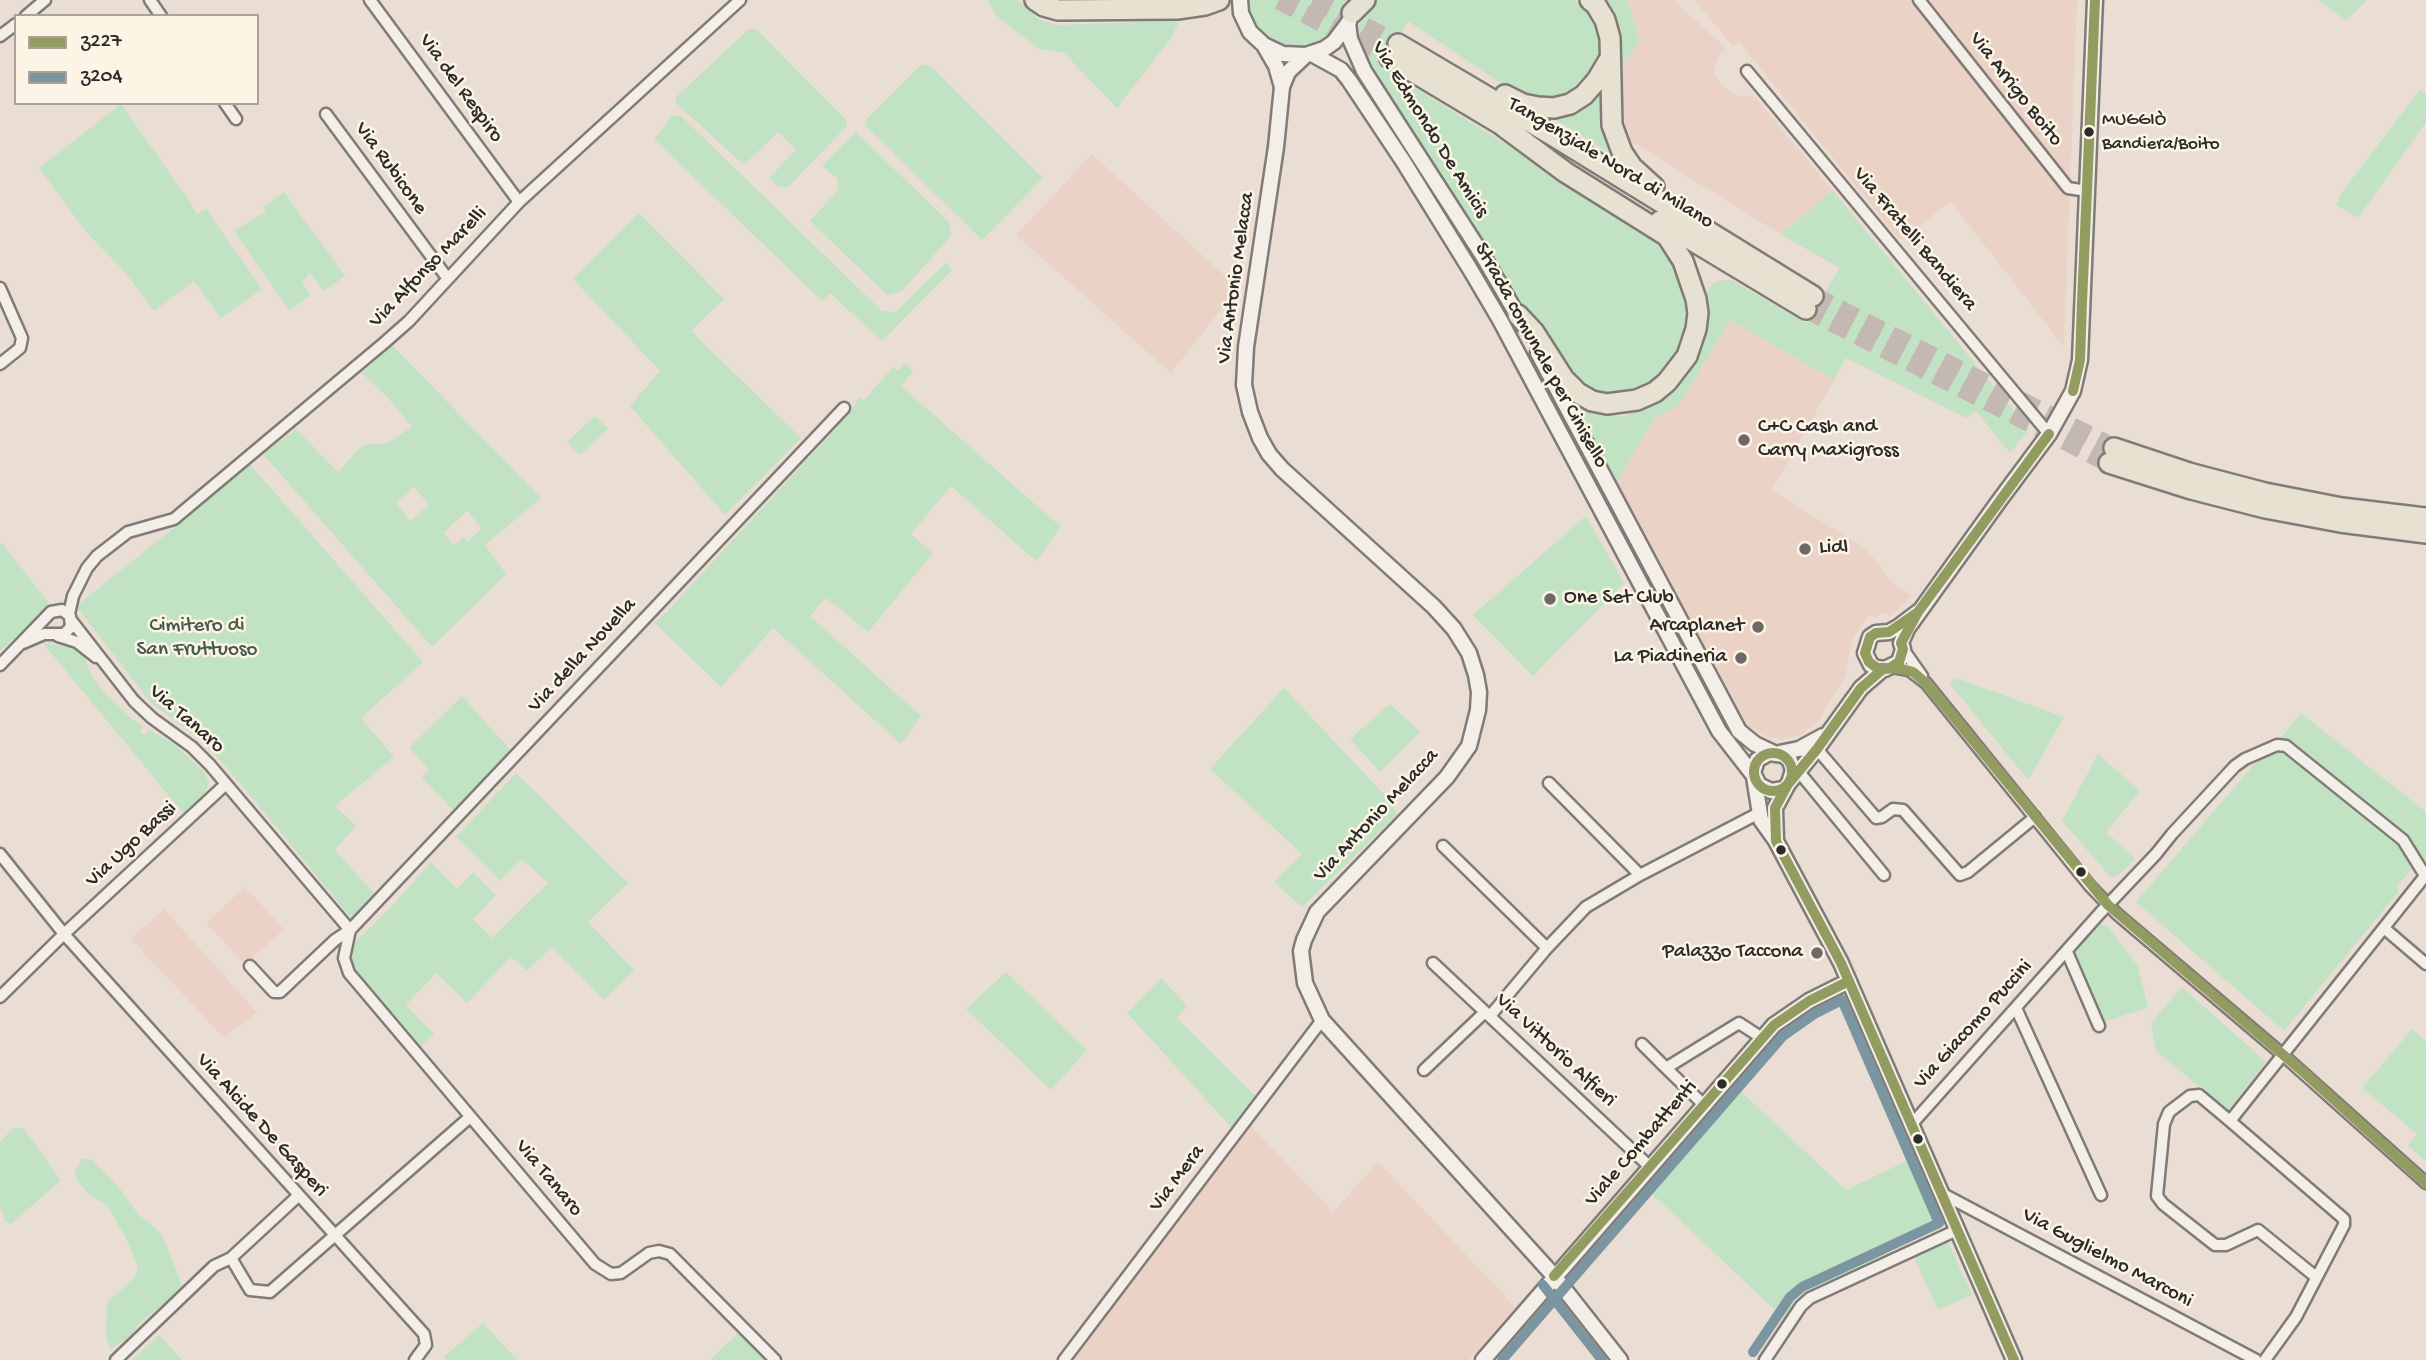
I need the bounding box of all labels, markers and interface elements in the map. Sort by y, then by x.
legend [14,14,259,105]
street label: Via Arrigo Boito [1963,28,2067,152]
text: z227 [81,30,122,55]
street label: Via del Respiro [412,30,508,148]
street label: Via Edmondo De Amicis [1365,37,1493,223]
text: z204 [81,65,122,90]
street label: Tangenziale Nord di Milano [1502,92,1718,236]
place label: MUGGIÒ Bandiera/Boito [2102,110,2219,154]
street label: Via Rubicone [348,118,432,220]
marker: MUGGIÒ Bandiera/Boito [2082,125,2096,139]
street label: Via Fratelli Bandiera [1846,163,1982,317]
street label: Via Antonio Melacca [1213,191,1261,365]
street label: Via Alfonso Marelli [365,202,493,334]
street label: Strada comunale per Cinisello [1467,239,1613,473]
place label: C+C Cash and Carry Maxigross [1758,415,1899,465]
marker: C+C Cash and Carry Maxigross [1736,432,1752,448]
place label: Lidl [1819,536,1848,562]
marker: Lidl [1797,541,1813,557]
place label: One Set Club [1564,586,1674,612]
marker: One Set Club [1542,591,1558,607]
street label: Via della Novella [523,593,643,719]
park label: Cimitero di San Fruttuoso [137,614,257,664]
place label: Arcaplanet [1649,614,1744,640]
marker: Arcaplanet [1750,619,1766,635]
place label: La Piadineria [1614,645,1727,671]
marker: La Piadineria [1733,650,1749,666]
street label: Via Tanaro [143,680,229,760]
street label: Via Antonio Melacca [1309,744,1445,888]
street label: Via Ugo Bassi [81,796,183,894]
unlabelled marker [1774,843,1788,857]
unlabelled marker [2074,865,2088,879]
place label: Palazzo Taccona [1663,940,1803,966]
marker: Palazzo Taccona [1809,945,1825,961]
street label: Via Giacomo Puccini [1909,955,2039,1095]
street label: Via Vittorio Alfieri [1489,989,1621,1113]
street label: Via Alcide De Gasperi [190,1049,332,1203]
street label: Viale Combattenti [1580,1076,1704,1212]
unlabelled marker [1715,1077,1729,1091]
unlabelled marker [1911,1132,1925,1146]
street label: Via Tanaro [509,1135,587,1223]
street label: Via Mera [1145,1141,1211,1217]
street label: Via Guglielmo Marconi [2017,1203,2197,1315]

